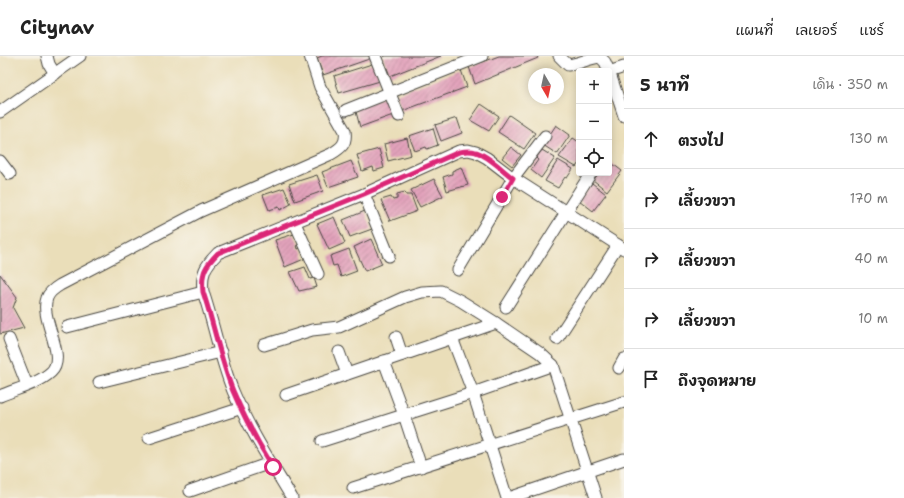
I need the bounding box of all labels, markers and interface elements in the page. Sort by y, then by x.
text: Citynav [20,15,94,40]
text: แผนที่ [735,21,773,39]
text: เลเยอร์ [795,21,837,39]
text: แชร์ [859,21,884,39]
north arrow [528,68,564,104]
map controls [576,68,612,176]
button: + [576,68,612,104]
text: 5 นาที [640,74,689,96]
text: เดิน · 350 m [812,76,888,93]
button: − [576,104,612,140]
icon: ahead [640,128,662,150]
text: 130 m [850,130,888,147]
text: ตรงไป [678,131,724,151]
button: locate [576,140,612,176]
route end [493,188,511,206]
icon: right [640,188,662,210]
text: 170 m [850,190,888,207]
text: เลี้ยวขวา [678,191,736,211]
icon: right [640,248,662,270]
text: 40 m [854,250,888,267]
text: เลี้ยวขวา [678,251,736,271]
icon: right [640,308,662,330]
text: 10 m [858,310,888,327]
text: เลี้ยวขวา [678,311,736,331]
icon: arrive [640,368,662,390]
text: ถึงจุดหมาย [678,371,756,391]
route start [264,458,282,476]

